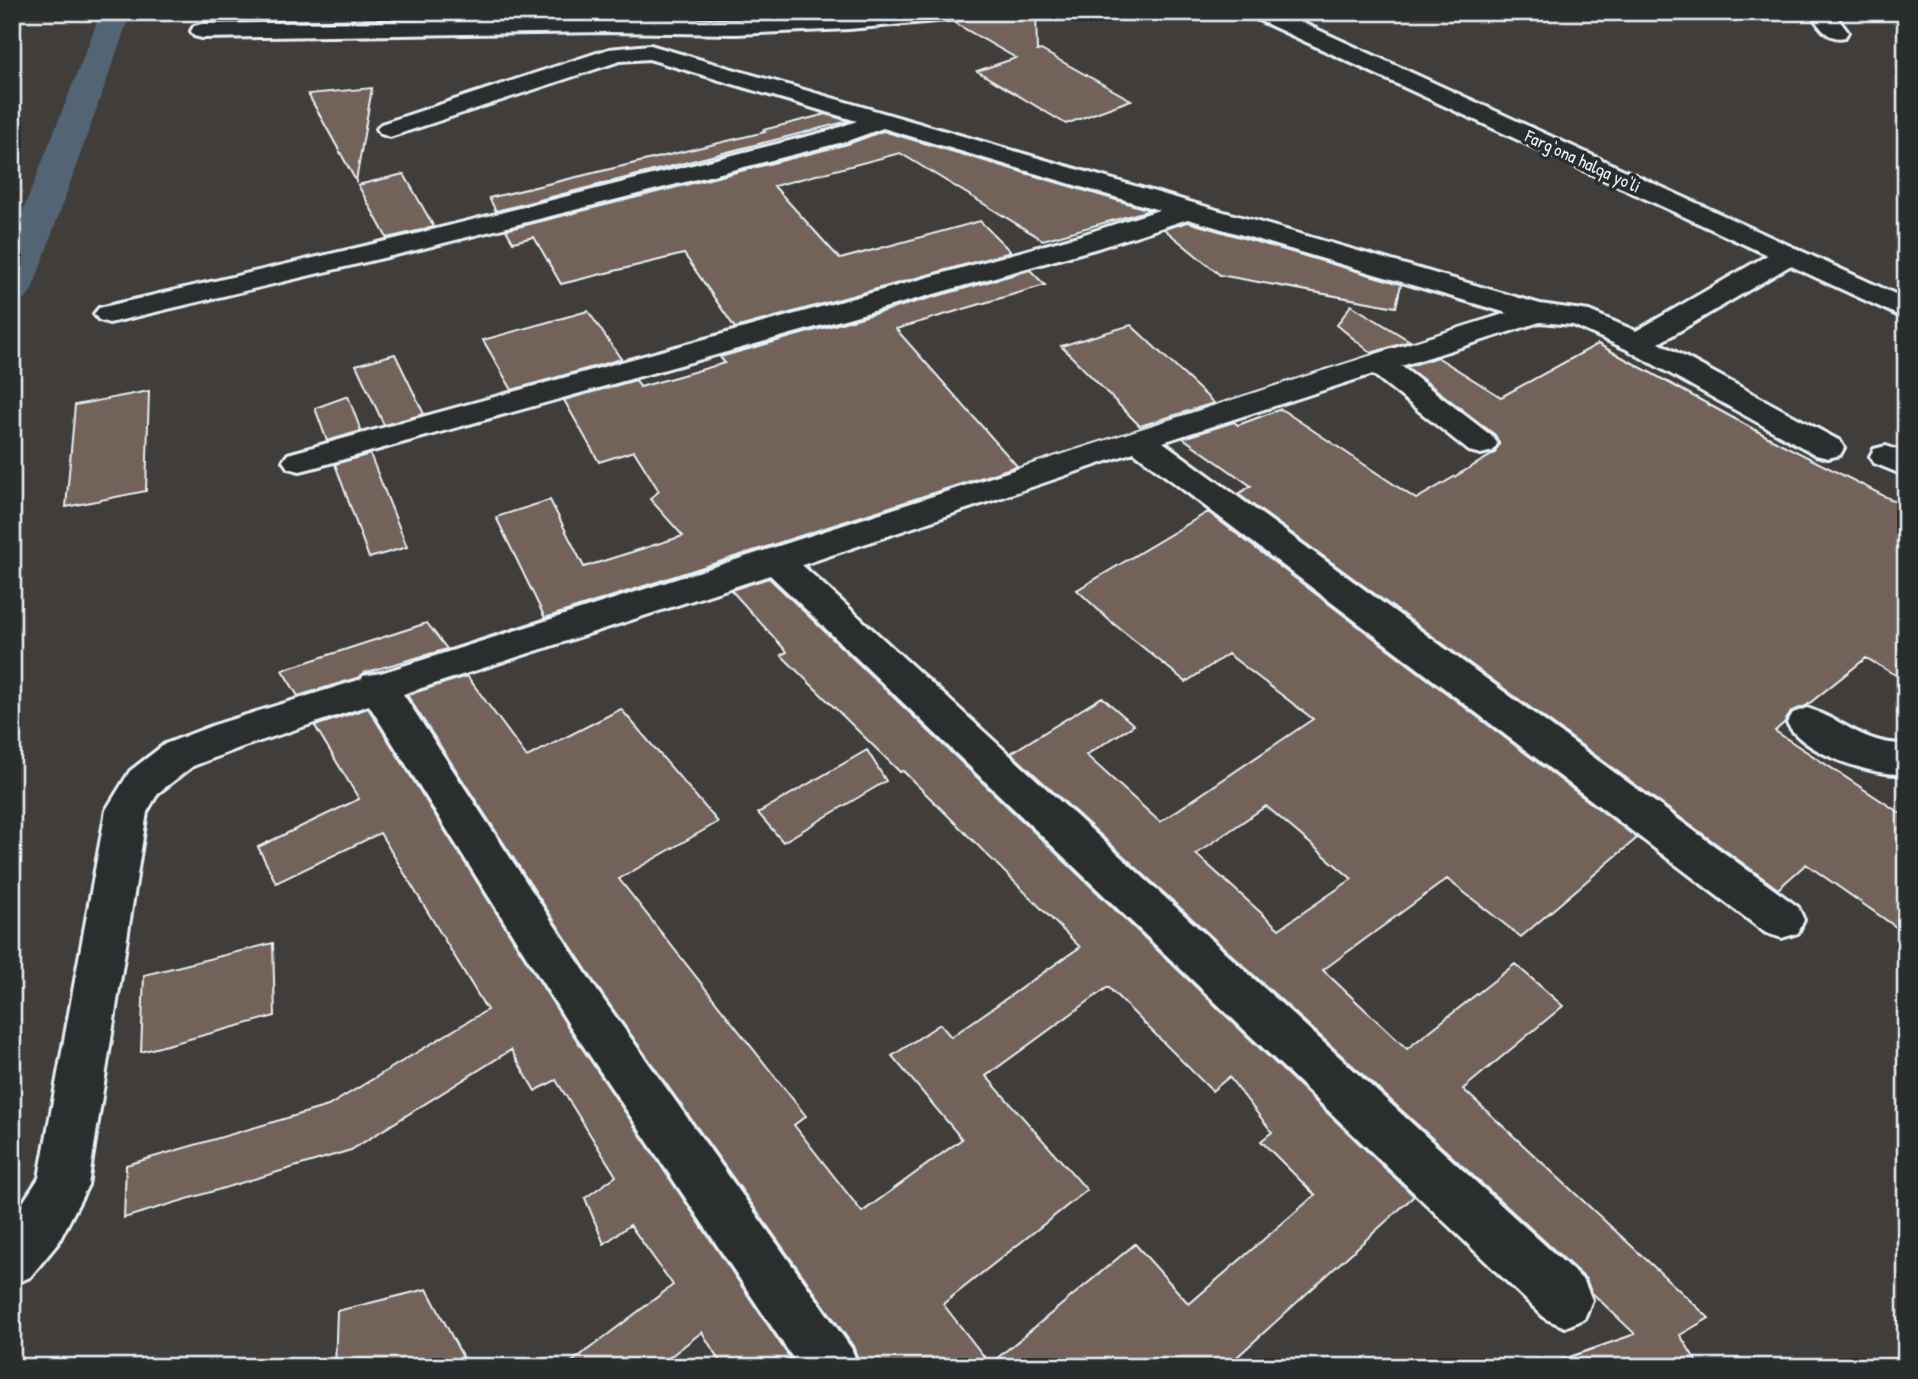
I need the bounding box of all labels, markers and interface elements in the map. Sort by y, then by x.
street label: Farg‘ona halqa yo‘li [1520,123,1645,199]

